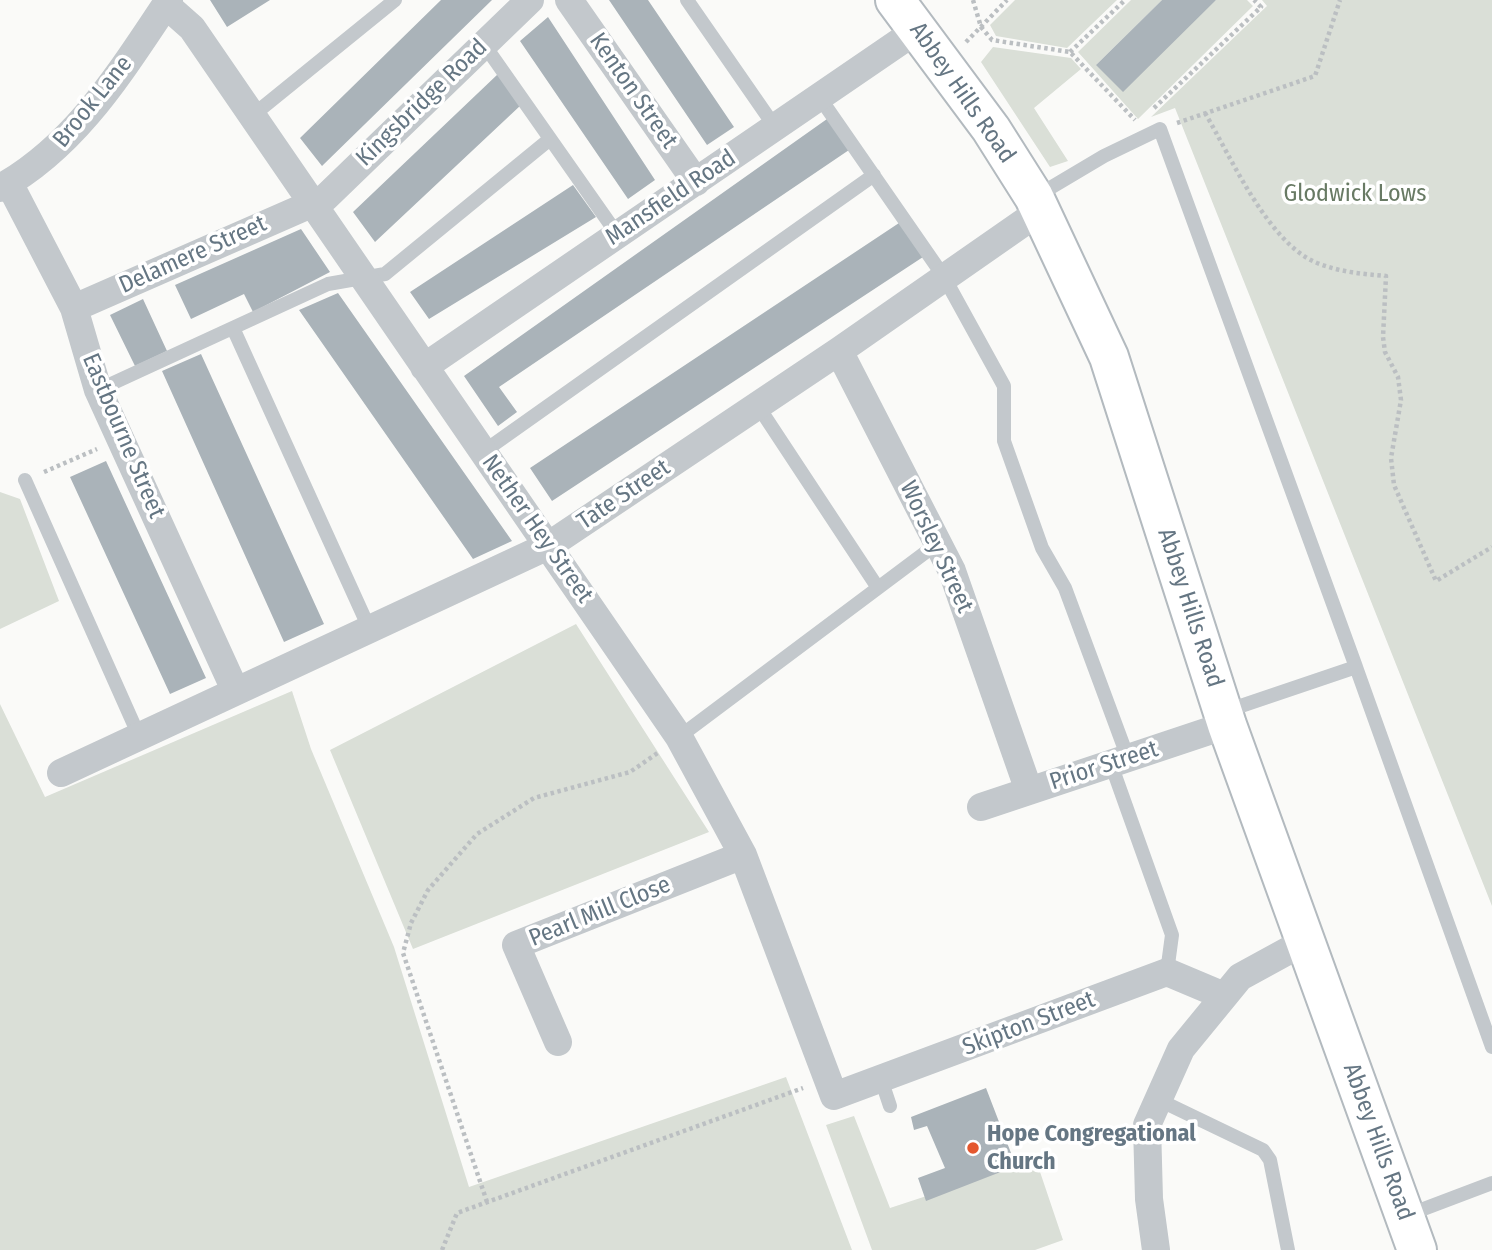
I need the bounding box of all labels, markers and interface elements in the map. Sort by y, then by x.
street label: Abbey Hills Road [903,17,1021,169]
street label: Kenton Street [583,28,683,154]
street label: Kingsbridge Road [351,33,493,173]
street label: Brook Lane [47,50,139,154]
street label: Mansfield Road [601,144,741,252]
park label: Glodwick Lows [1283,180,1427,208]
street label: Delamere Street [115,210,271,300]
street label: Eastbourne Street [75,349,171,523]
street label: Nether Hey Street [475,449,599,609]
street label: Tate Street [572,454,676,536]
street label: Worsley Street [893,477,979,617]
street label: Abbey Hills Road [1151,525,1229,691]
street label: Prior Street [1046,735,1162,797]
street label: Pearl Mill Close [525,871,675,953]
street label: Skipton Street [959,986,1099,1062]
street label: Abbey Hills Road [1336,1059,1420,1225]
place label: Hope Congregational Church [987,1120,1196,1176]
marker: Hope Congregational Church [965,1140,981,1156]

